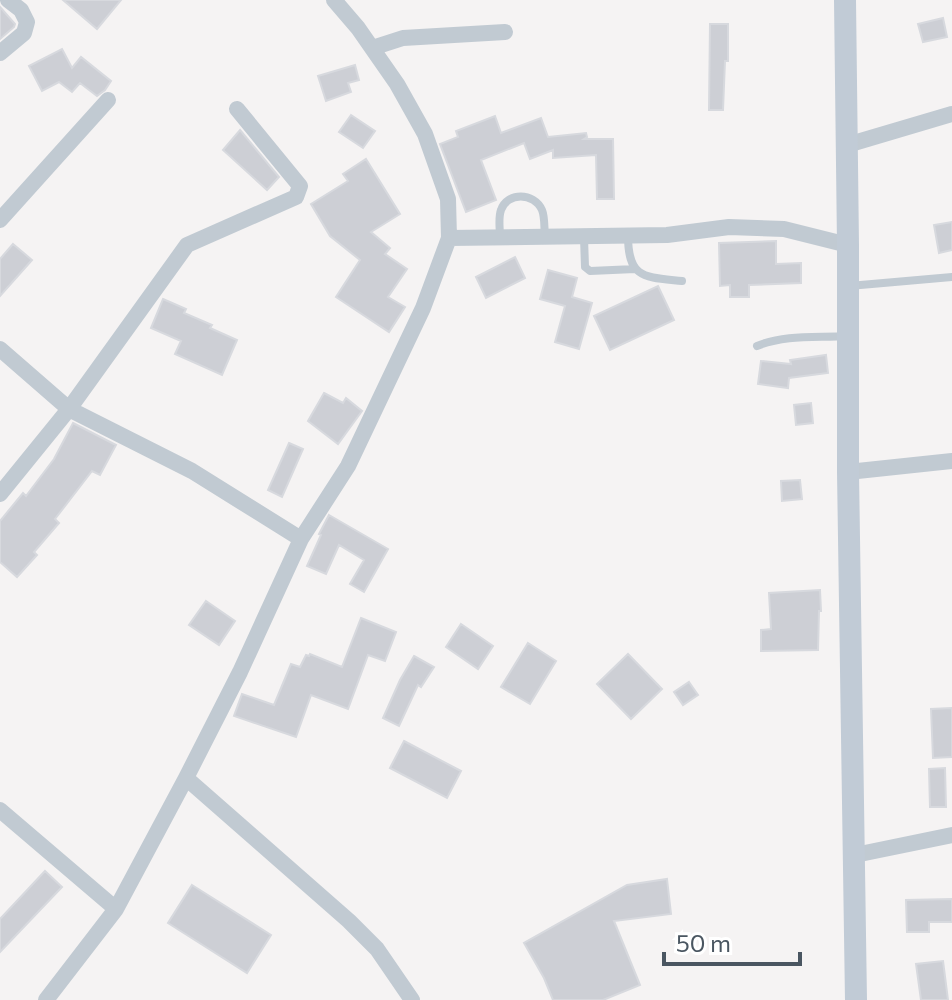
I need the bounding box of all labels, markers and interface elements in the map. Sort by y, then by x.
scale bar [664,916,800,966]
text: 50 m [676,928,731,957]

